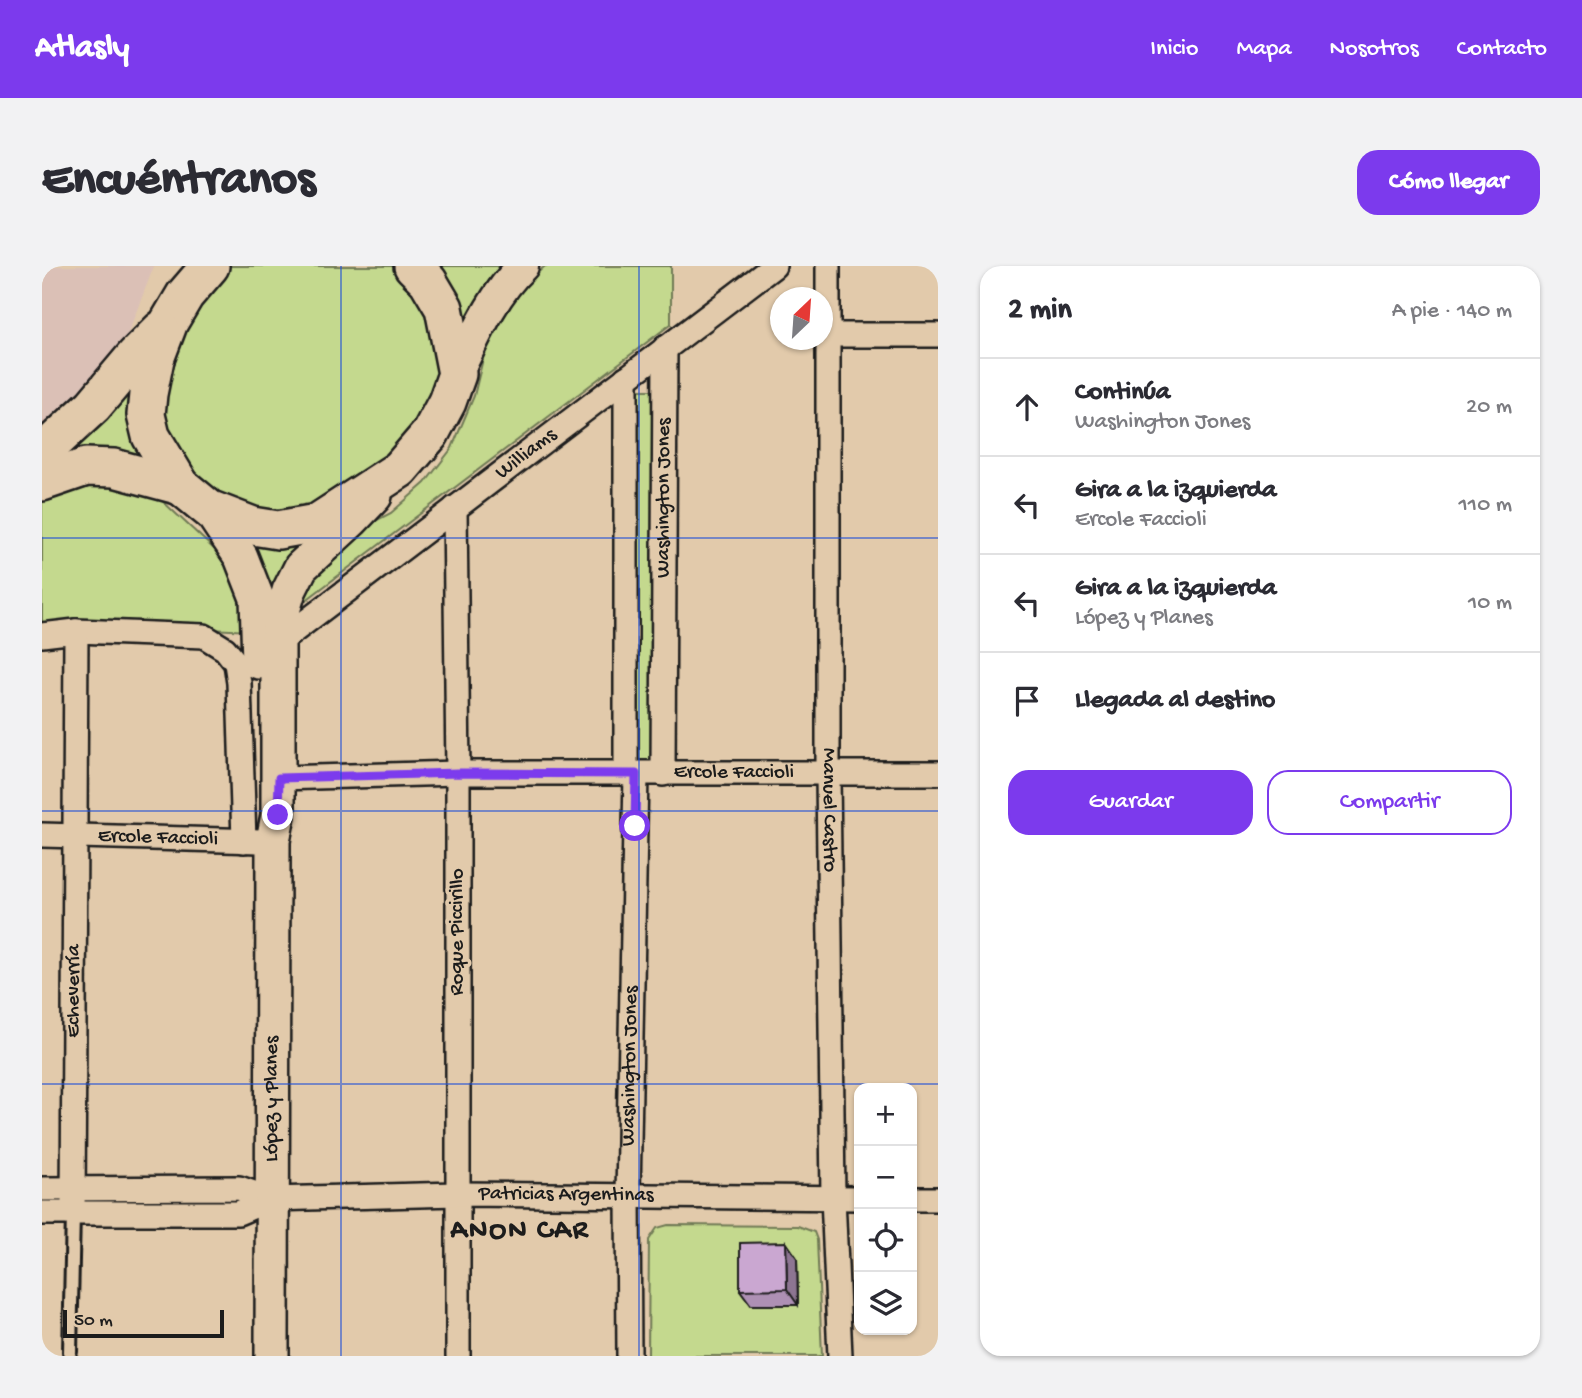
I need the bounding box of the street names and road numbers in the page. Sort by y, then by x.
street label: Washington Jones [651,417,677,578]
street label: Williams [491,422,563,486]
street label: Manuel Castro [816,748,842,872]
street label: Ercole Faccioli [674,761,794,786]
street label: Ercole Faccioli [97,824,218,852]
street label: Roque Piccirillo [446,868,471,996]
street label: Echeverría [61,943,87,1038]
street label: Washington Jones [616,984,644,1146]
street label: López y Planes [260,1035,285,1162]
street label: Patricias Argentinas [477,1182,655,1208]

